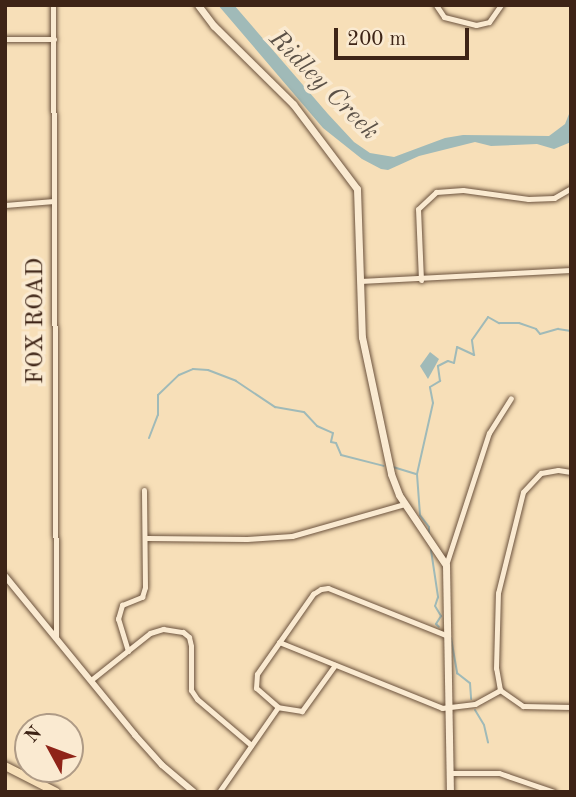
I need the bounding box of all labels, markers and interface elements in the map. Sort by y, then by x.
scale bar [338,14,473,58]
water label: Ridley Creek [262,25,384,147]
text: 200 m [347,29,406,50]
street label: FOX ROAD [23,258,51,384]
north arrow [14,713,84,783]
text: N [22,723,46,747]

